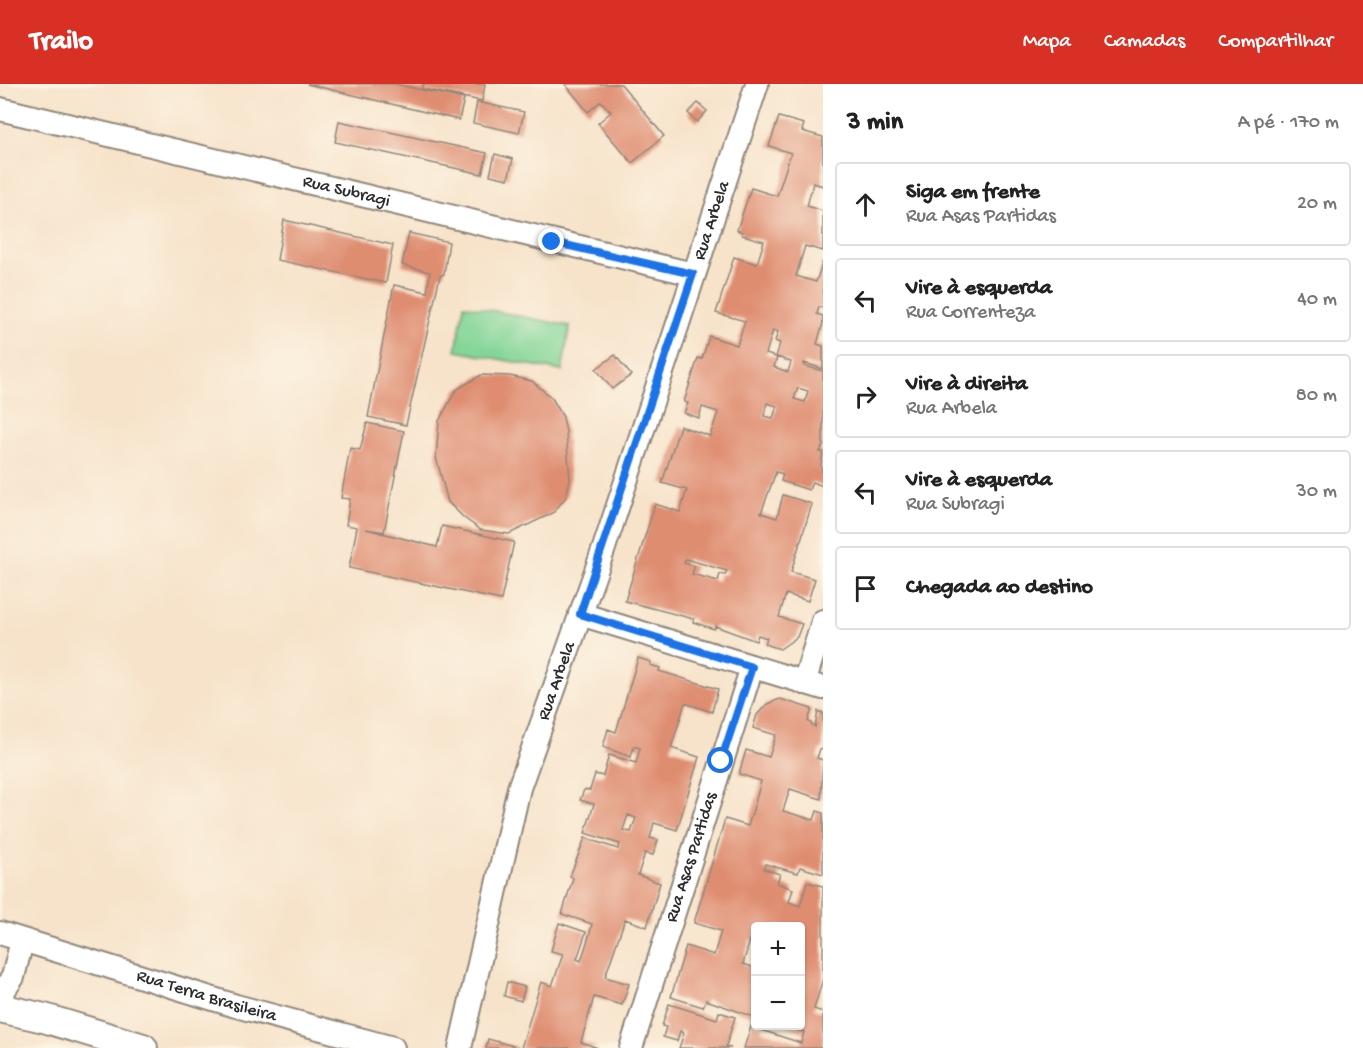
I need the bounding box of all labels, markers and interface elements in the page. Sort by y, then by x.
text: Trailo [30,26,93,59]
text: Mapa [1023,30,1071,55]
text: Camadas [1104,30,1185,55]
text: Compartilhar [1218,30,1333,55]
text: 3 min [847,108,903,139]
text: A pé · 170 m [1238,112,1339,135]
street label: Rua Subragi [301,171,392,212]
street label: Rua Arbela [689,177,735,263]
text: Siga em frente [906,180,1040,206]
icon: ahead [849,188,882,221]
text: 20 m [1297,193,1337,216]
text: Rua Asas Partidas [906,206,1056,229]
route end [538,228,564,254]
text: Vire à esquerda [906,276,1052,302]
icon: left [849,284,882,317]
text: 40 m [1297,289,1337,312]
text: Rua Correnteza [906,302,1035,325]
text: Vire à direita [906,372,1028,398]
icon: right [849,380,882,413]
text: 80 m [1296,385,1337,408]
text: Rua Arbela [906,398,997,421]
text: Vire à esquerda [906,468,1052,494]
icon: left [849,476,882,509]
text: 30 m [1296,481,1337,504]
text: Rua Subragi [906,494,1005,517]
icon: arrive [849,572,882,605]
text: Chegada ao destino [906,575,1093,601]
street label: Rua Arbela [533,638,581,723]
route start [707,747,733,773]
street label: Rua Asas Partidas [661,789,722,925]
map controls [751,922,805,1030]
button: + [751,922,805,976]
street label: Rua Terra Brasileira [134,965,280,1027]
button: − [751,976,805,1030]

